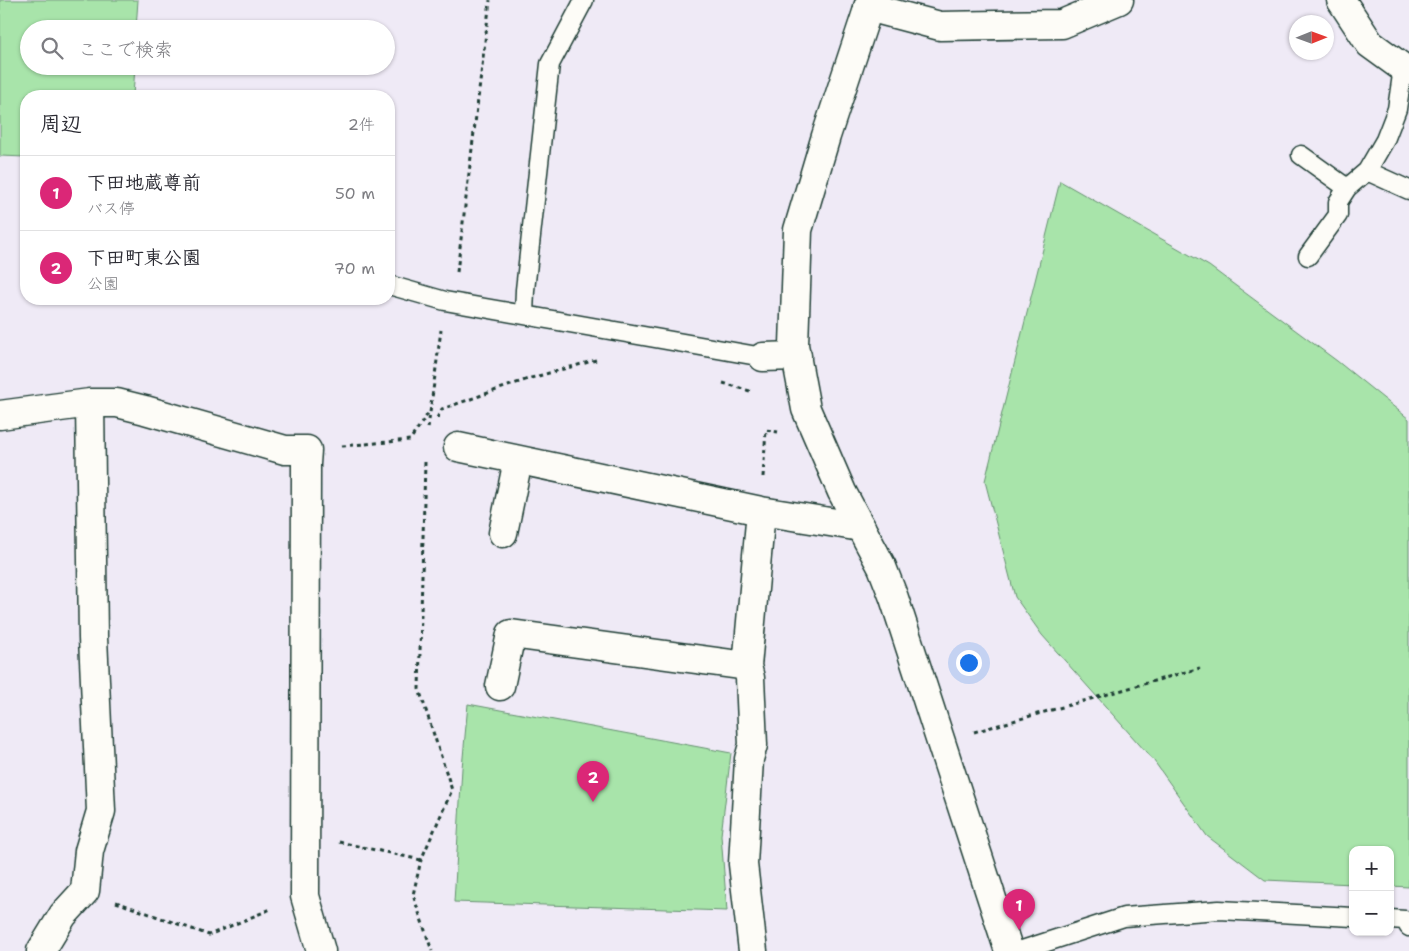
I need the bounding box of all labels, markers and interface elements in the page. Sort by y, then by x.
north arrow [1289,15,1334,60]
search box [20,20,395,75]
icon: search [38,34,66,62]
text: ここで検索 [78,37,173,62]
text: 周辺 [40,110,82,138]
text: 2件 [348,114,375,135]
text: 下田地蔵尊前 [87,170,201,195]
text: 1 [52,183,60,204]
text: 50 m [335,183,375,204]
text: バス停 [87,198,135,219]
text: 下田町東公園 [87,245,201,270]
text: 2 [50,258,62,279]
text: 70 m [334,258,375,279]
text: 公園 [87,273,119,294]
your location [956,650,982,676]
pin: 2 [577,761,609,802]
map controls [1349,846,1394,936]
button: + [1349,846,1394,891]
pin: 1 [1003,889,1035,930]
button: − [1349,891,1394,936]

